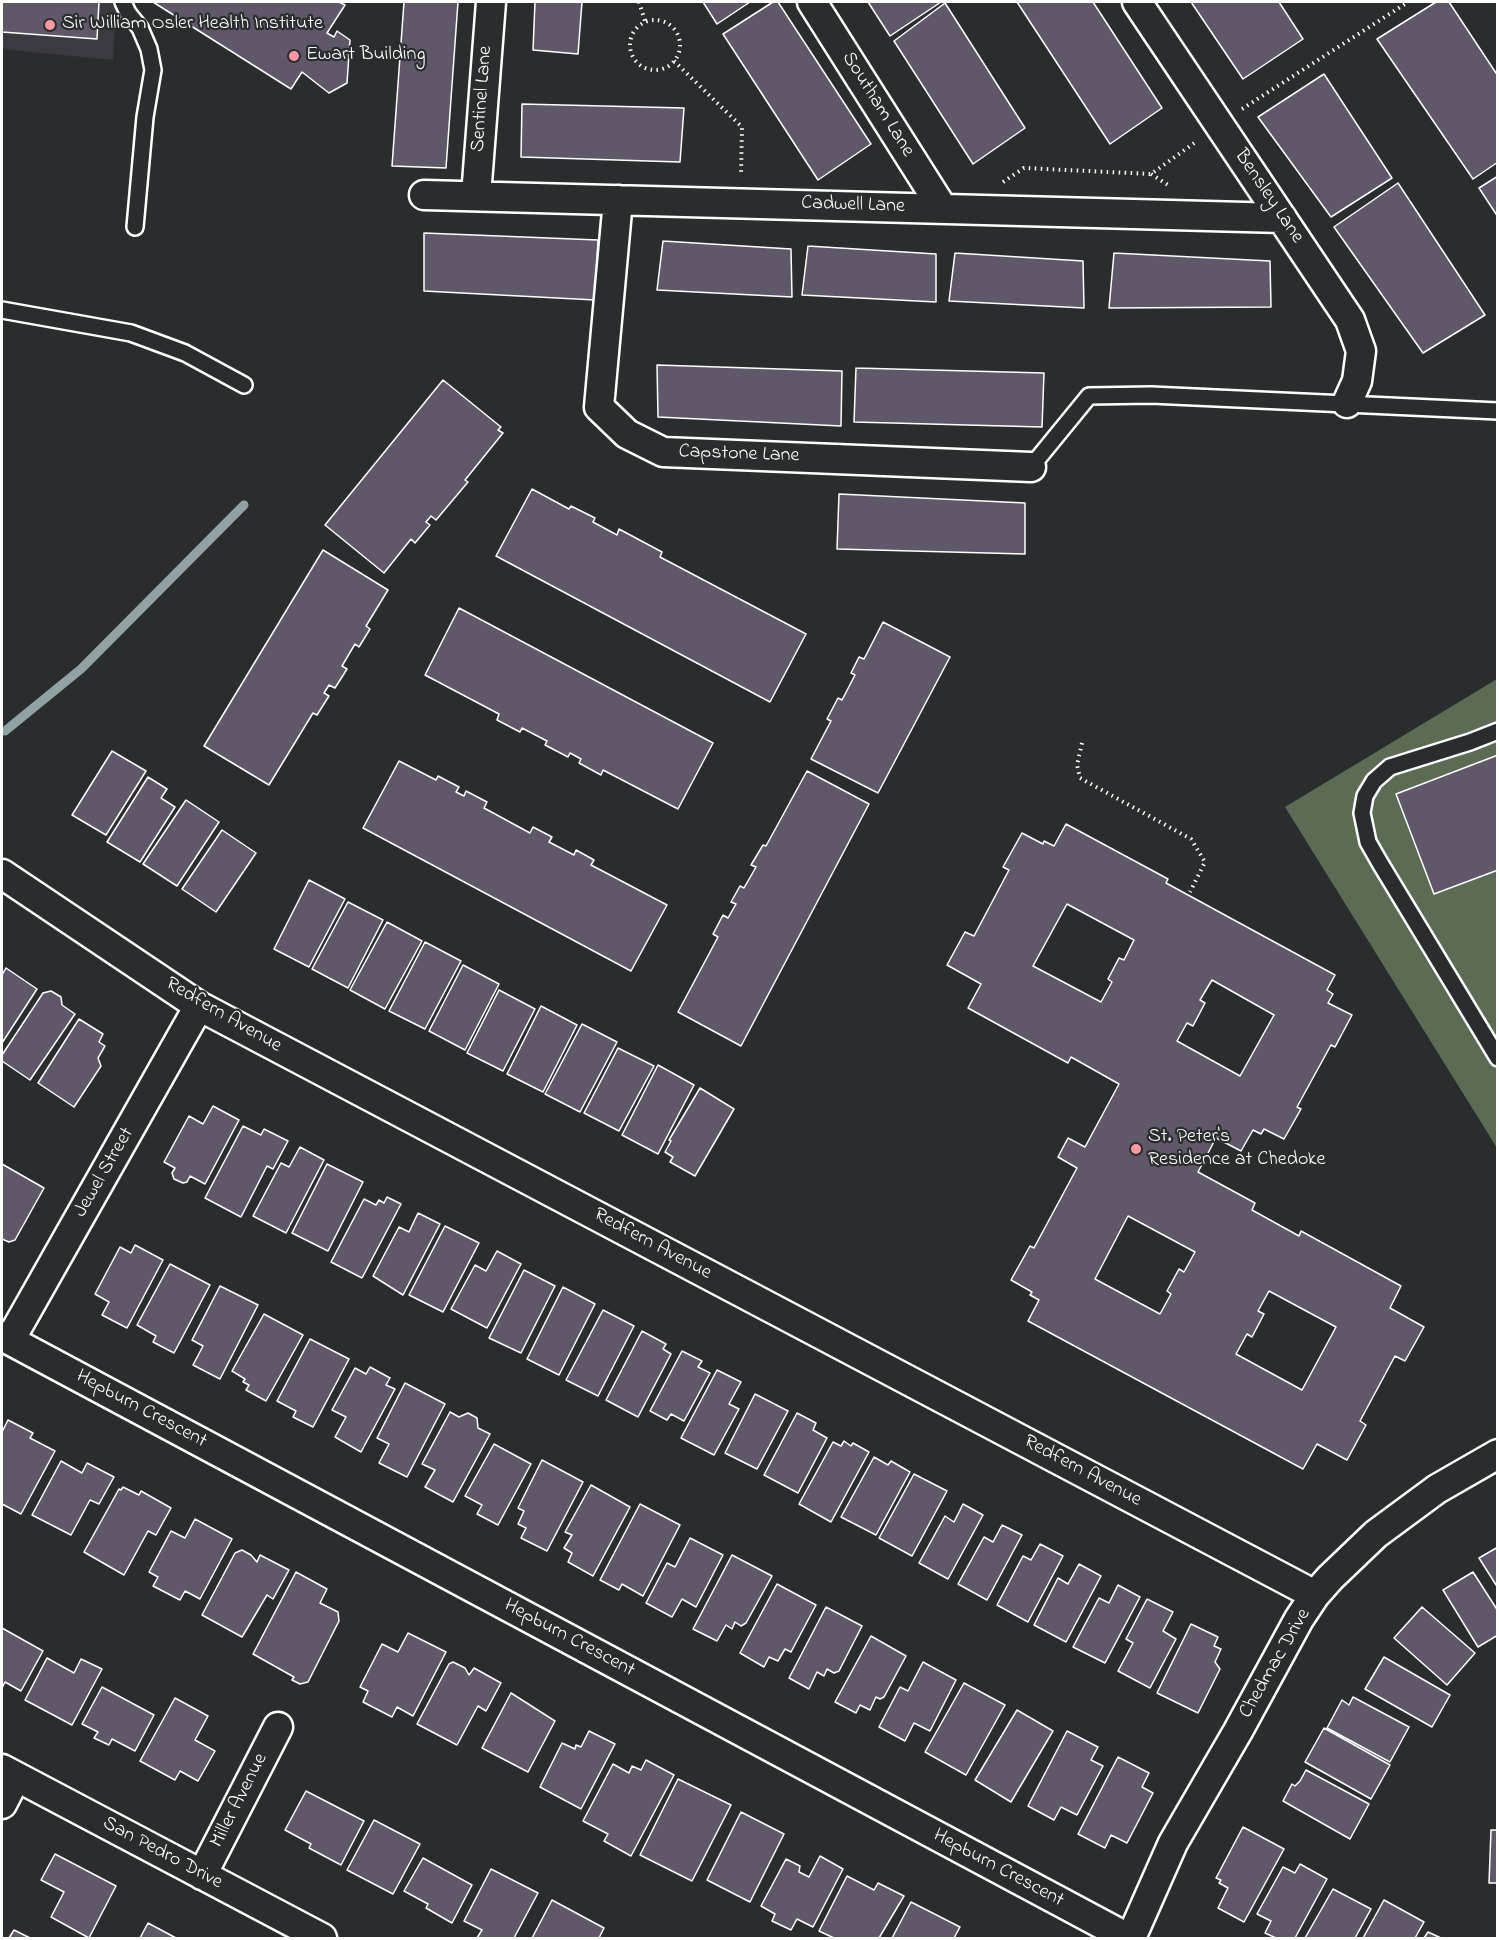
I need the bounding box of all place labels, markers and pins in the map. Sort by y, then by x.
place label: Sir William Osler Health Institute [62,13,323,37]
marker: Sir William Osler Health Institute [43,18,57,32]
place label: Ewart Building [306,44,425,68]
marker: Ewart Building [287,49,301,63]
place label: St. Peter's Residence at Chedoke [1148,1126,1325,1173]
marker: St. Peter's Residence at Chedoke [1129,1142,1143,1156]

